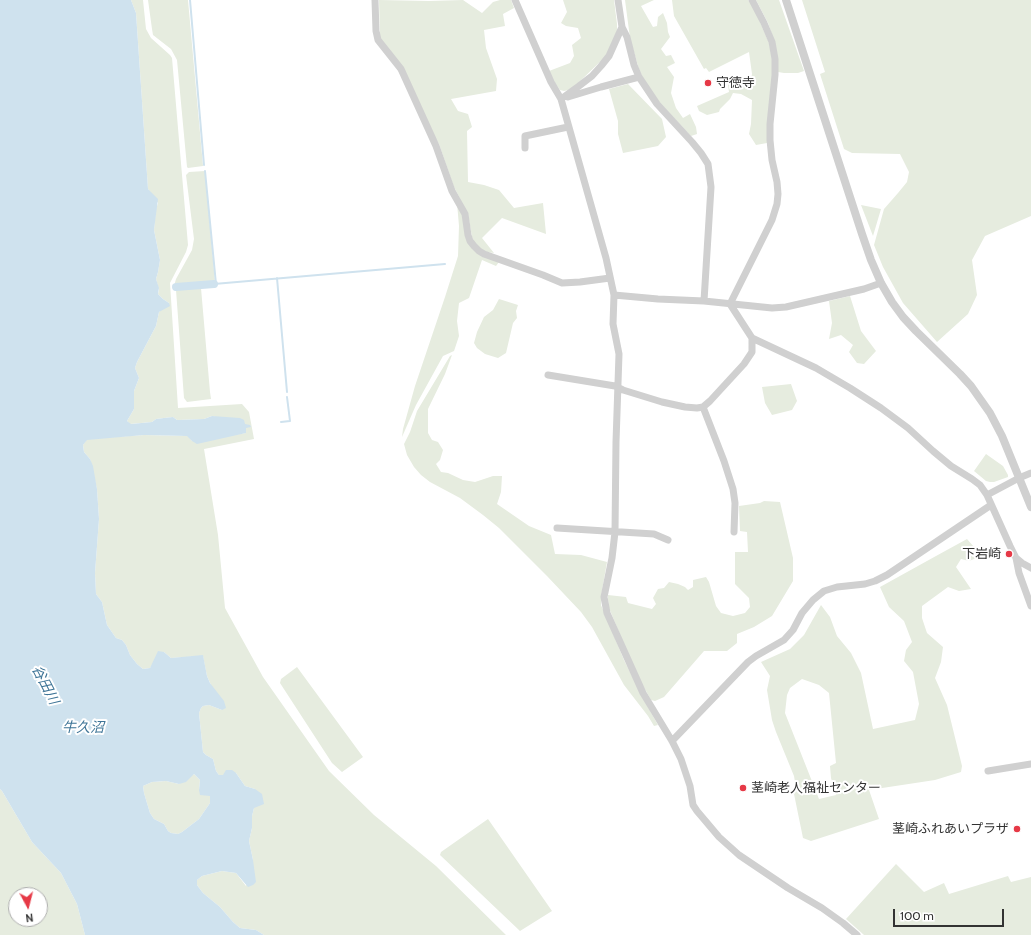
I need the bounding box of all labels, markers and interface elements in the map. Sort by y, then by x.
place label: 守徳寺 [716,75,755,91]
marker: 守徳寺 [703,78,713,88]
place label: 下岩崎 [962,546,1001,562]
marker: 下岩崎 [1004,549,1014,559]
water label: 谷田川 [28,662,62,708]
water label: 牛久沼 [62,720,104,736]
place label: 茎崎老人福祉センター [751,780,881,796]
marker: 茎崎老人福祉センター [738,783,748,793]
place label: 茎崎ふれあいプラザ [892,821,1009,837]
marker: 茎崎ふれあいプラザ [1012,824,1022,834]
north arrow [8,887,48,927]
scale bar [895,901,1006,927]
text: 100 m [900,908,934,923]
text: N [25,910,34,925]

